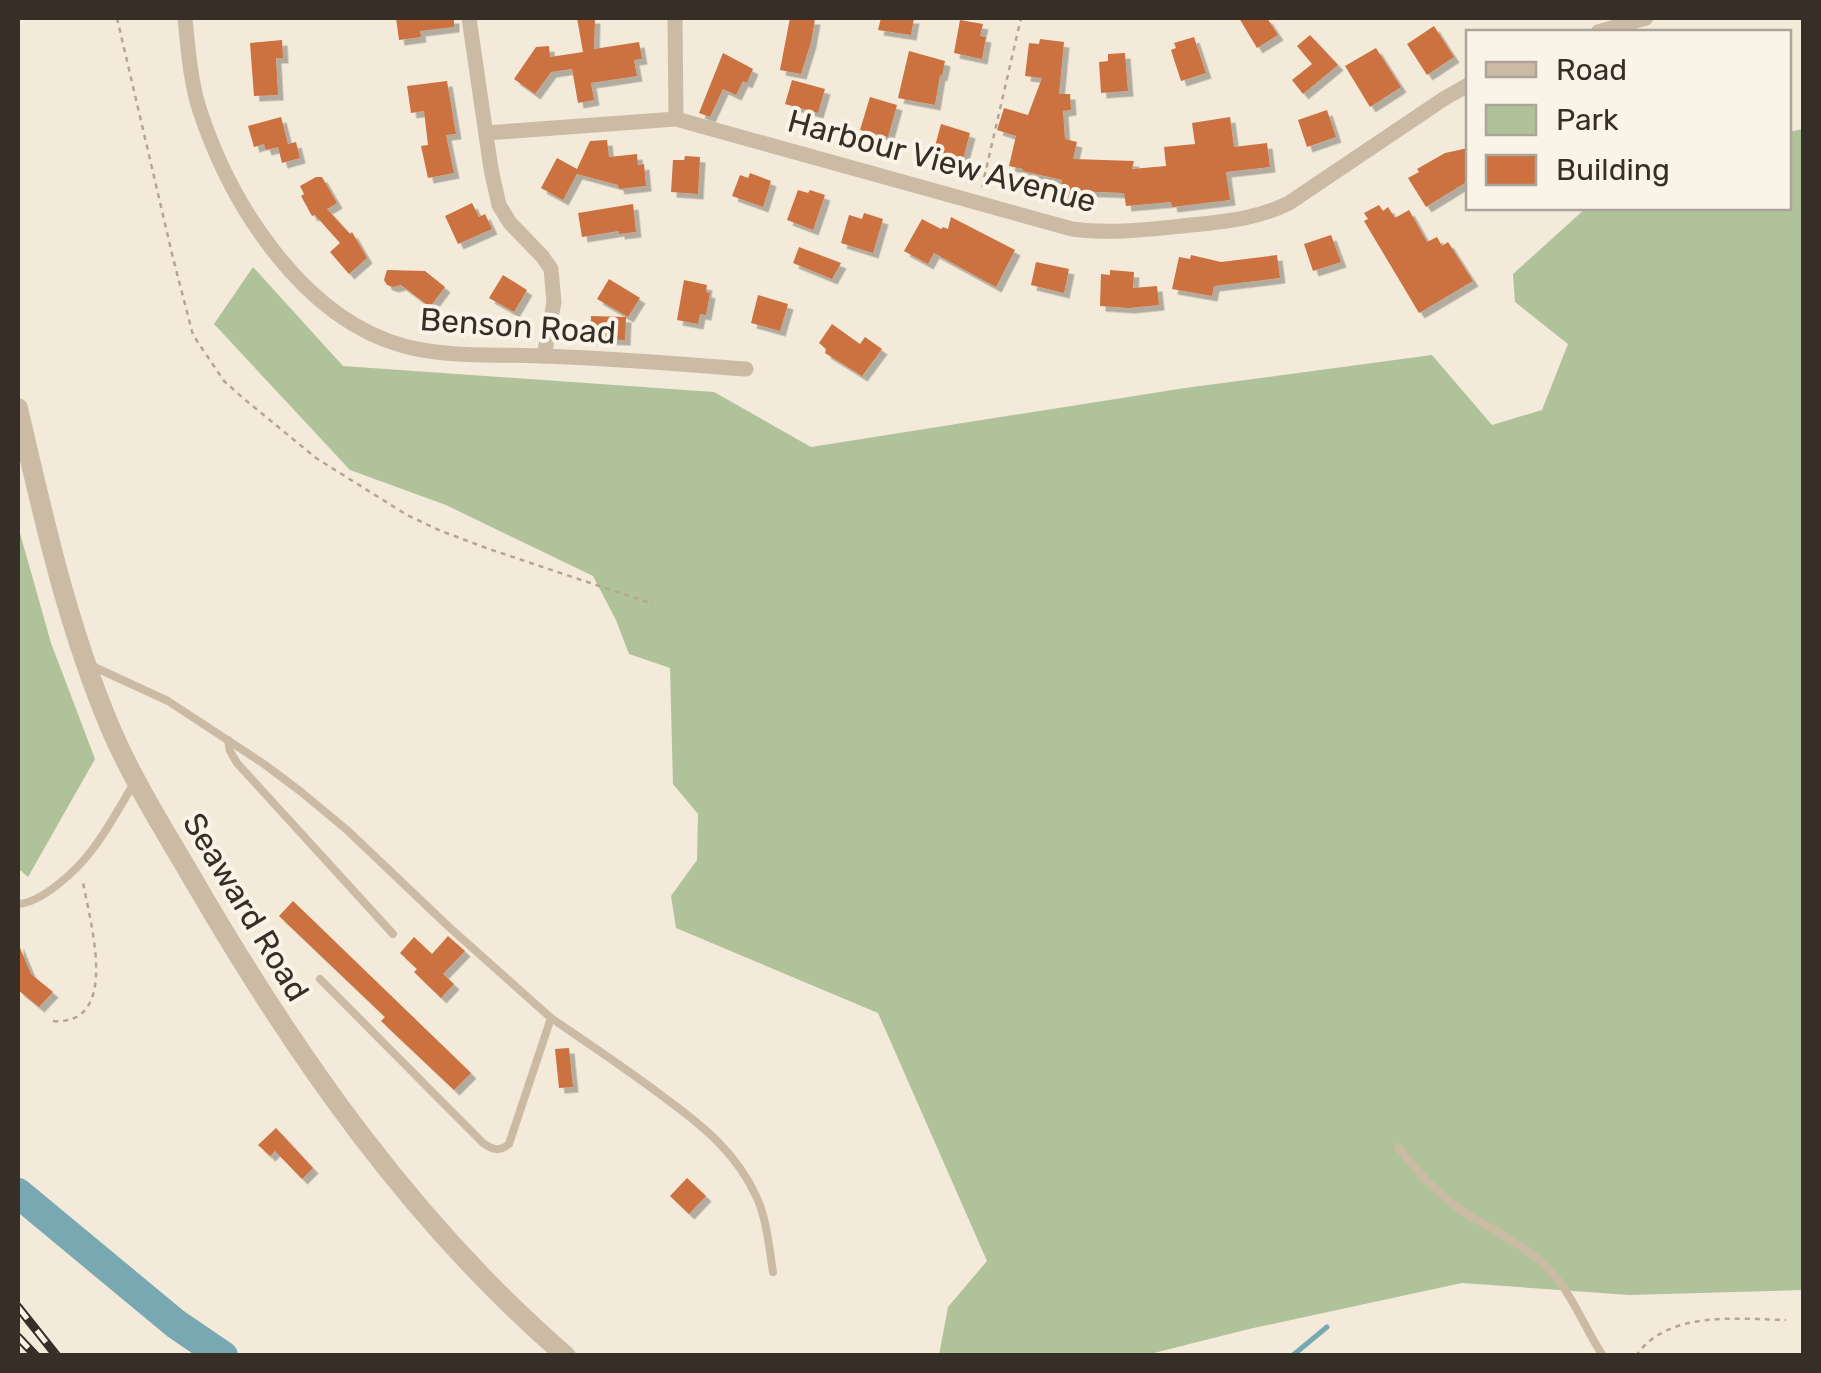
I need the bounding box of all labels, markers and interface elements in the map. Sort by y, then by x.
legend [1466,30,1791,210]
text: Road [1556,52,1627,88]
street label: Harbour View Avenue [784,102,1100,220]
text: Park [1556,102,1619,138]
text: Building [1556,152,1670,188]
street label: Benson Road [419,300,617,352]
street label: Seaward Road [175,806,317,1008]

